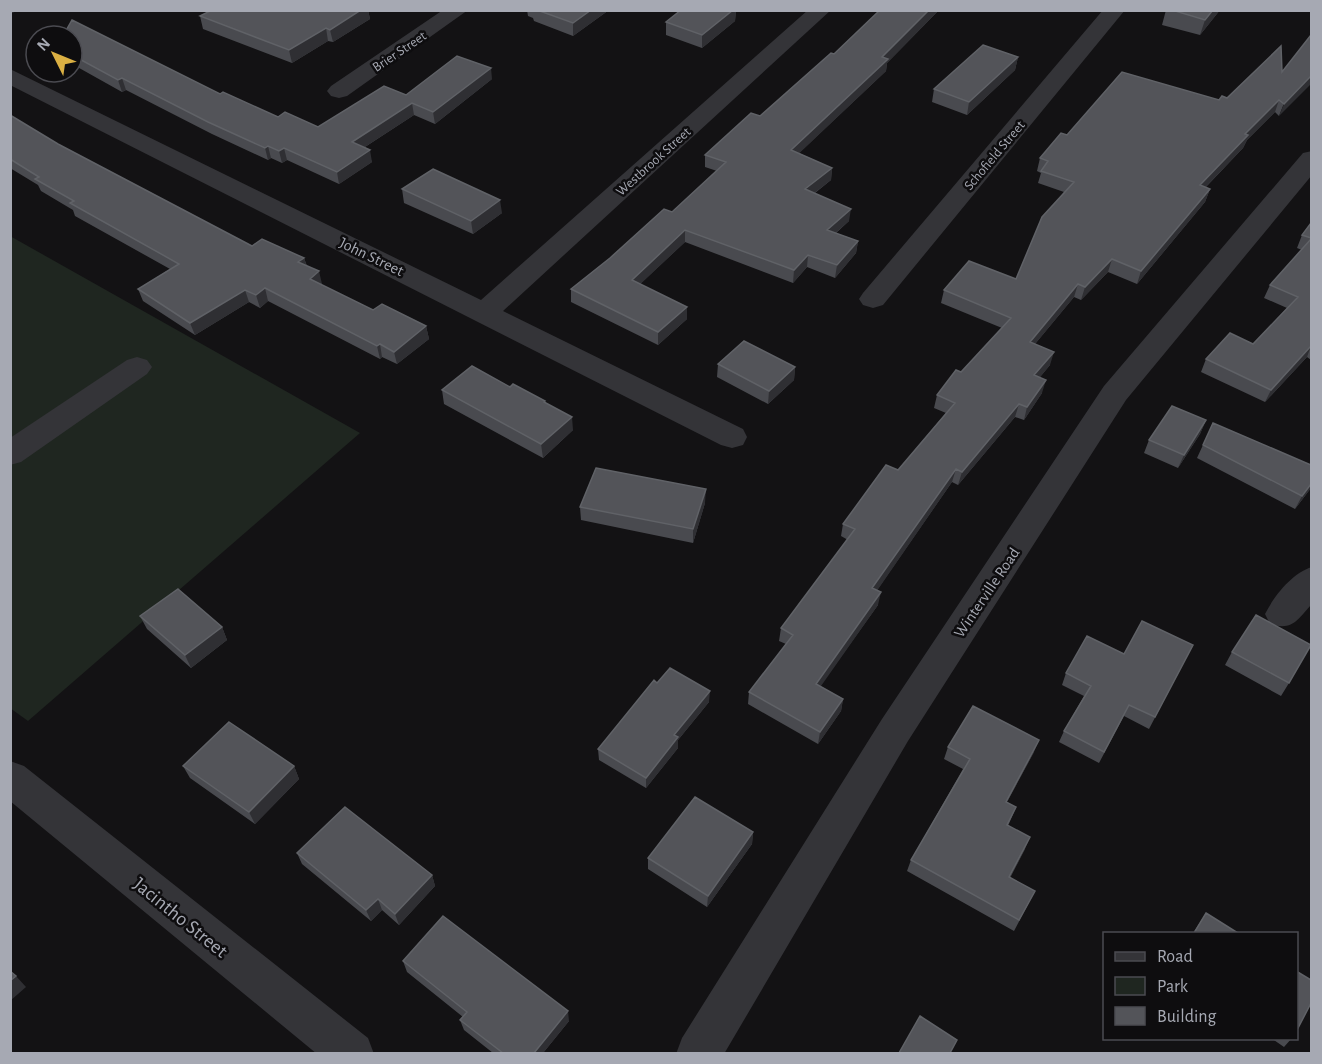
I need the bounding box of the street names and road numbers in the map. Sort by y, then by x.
street label: Brier Street [370,29,429,75]
street label: Schofield Street [962,118,1028,193]
street label: Westbrook Street [614,124,694,199]
street label: John Street [337,235,406,279]
street label: Winterville Road [951,545,1023,640]
street label: Jacintho Street [129,874,232,962]

